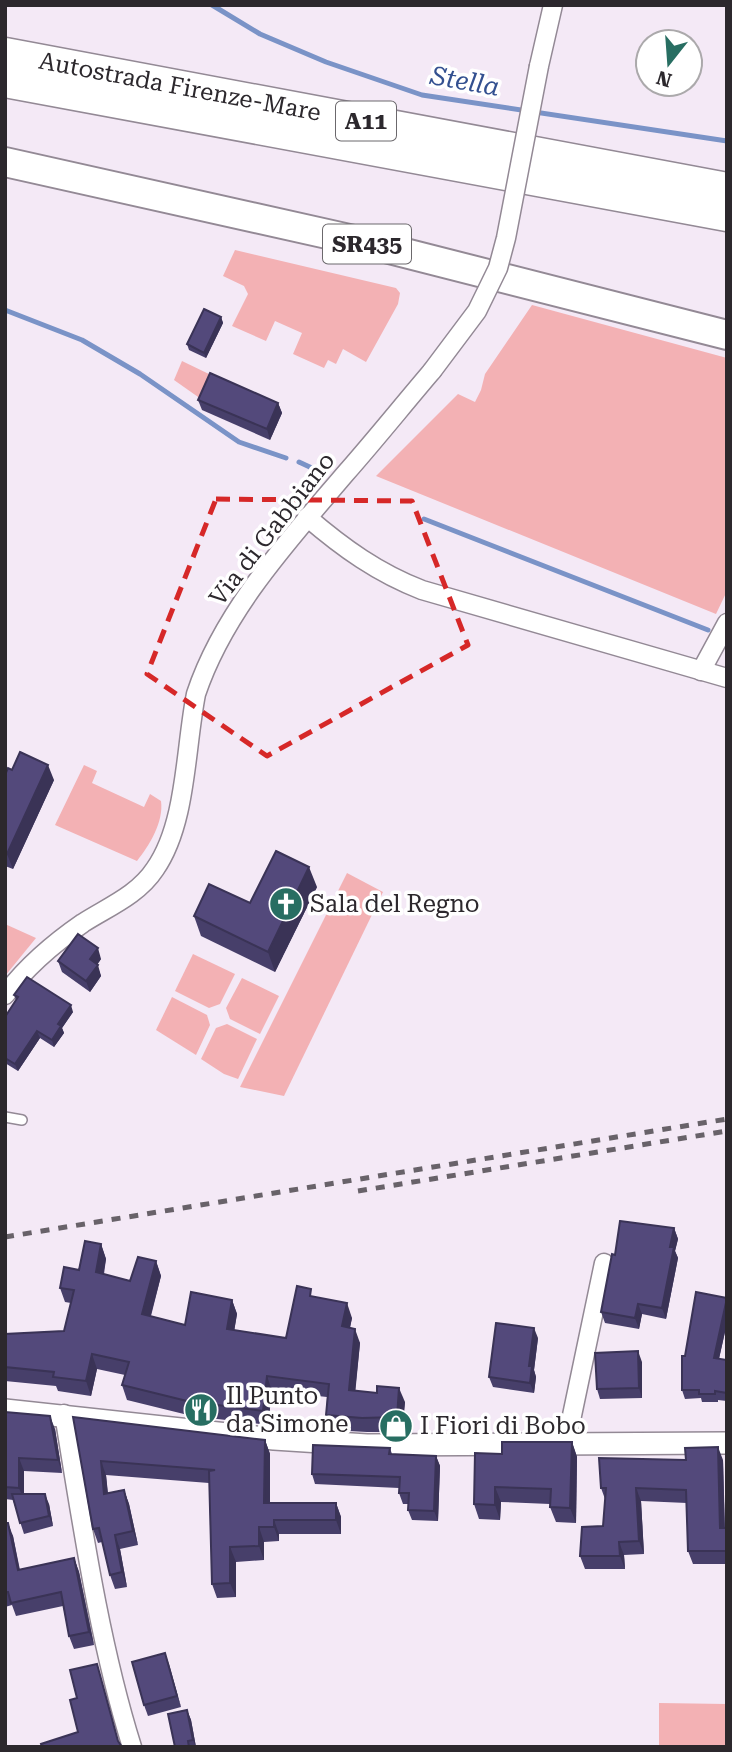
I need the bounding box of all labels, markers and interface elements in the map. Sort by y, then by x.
north arrow [634,28,704,98]
street label: Autostrada Firenze-Mare [37,47,323,127]
water label: Stella [427,60,502,102]
text: N [653,66,675,92]
road number: A11 [336,102,396,140]
road number: SR435 [323,224,411,264]
street label: Via di Gabbiano [204,447,340,611]
church icon: Sala del Regno [267,885,305,923]
place label: Sala del Regno [310,890,480,918]
place label: Il Punto da Simone [226,1382,348,1438]
restaurant icon: Il Punto da Simone [182,1391,220,1429]
shop icon: I Fiori di Bobo [377,1407,415,1445]
place label: I Fiori di Bobo [420,1412,586,1440]

